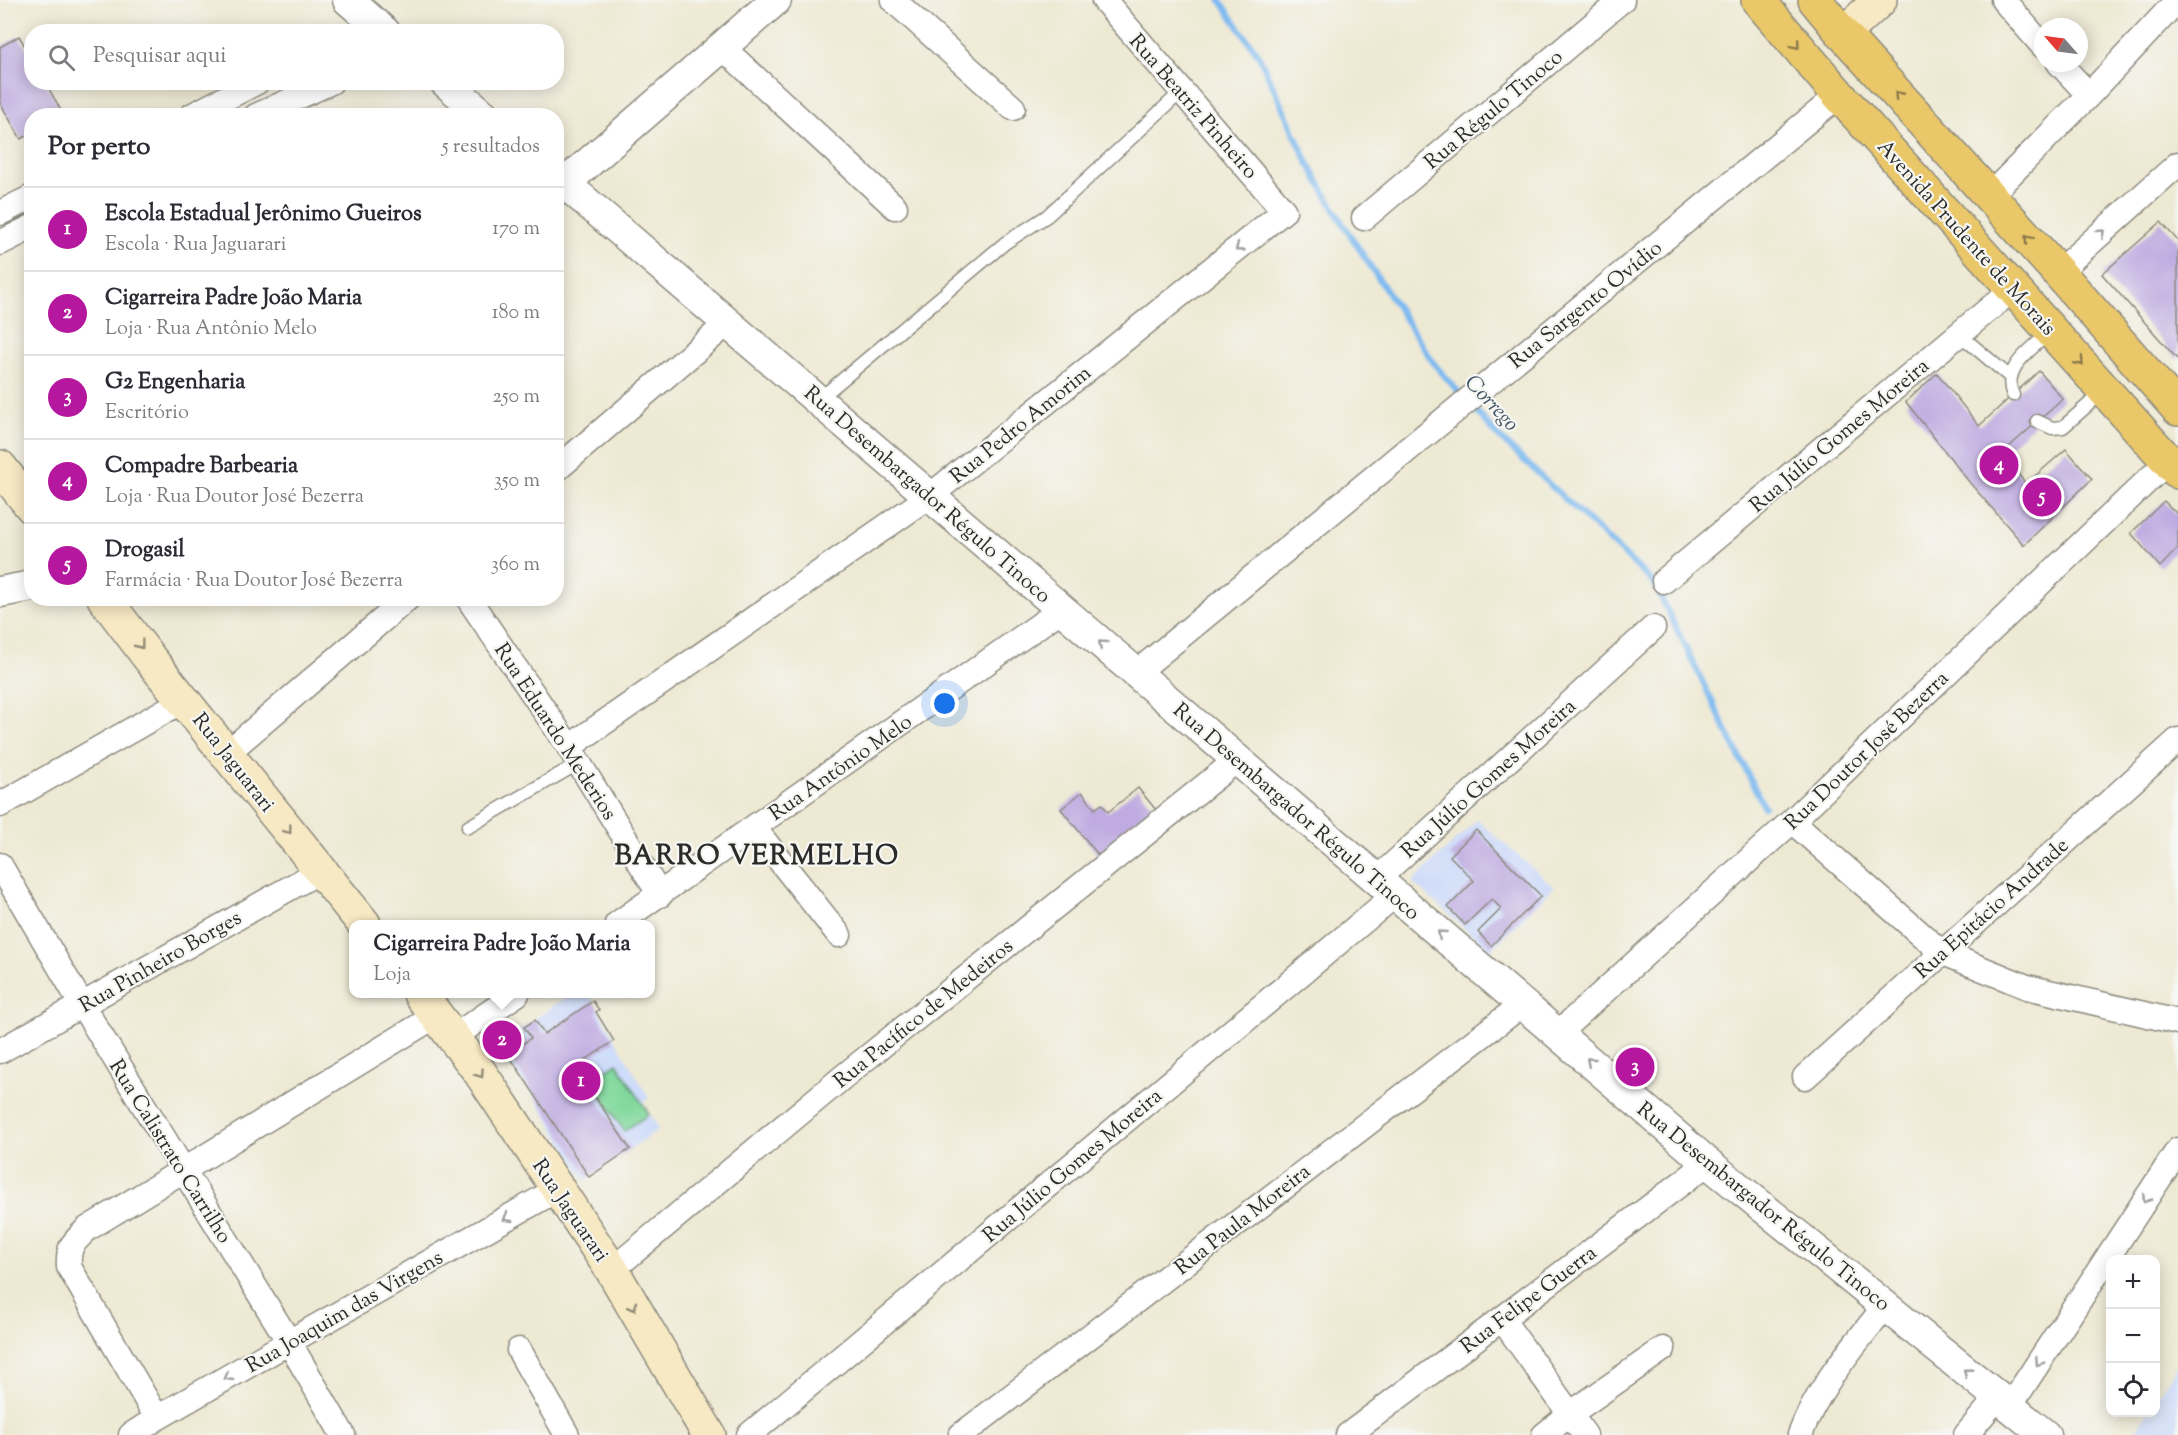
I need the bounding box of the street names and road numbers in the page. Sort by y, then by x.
street label: Rua Beatriz Pinheiro [1121,28,1264,186]
street label: Rua Régulo Tinoco [1418,43,1570,178]
street label: Avenida Prudente de Morais [1869,133,2062,343]
street label: Rua Sargento Ovídio [1503,234,1669,377]
street label: Rua Júlio Gomes Moreira [1744,352,1937,521]
street label: Rua Pedro Amorim [944,359,1098,492]
street label: Rua Desembargador Régulo Tinoco [797,380,1057,611]
street label: Rua Eduardo Mederios [486,638,623,827]
street label: Rua Doutor José Bezerra [1778,665,1957,838]
street label: Rua Júlio Gomes Moreira [1395,692,1584,866]
street label: Rua Desembargador Régulo Tinoco [1166,697,1426,928]
street label: Rua Jaguarari [184,707,281,819]
street label: Rua Antônio Melo [763,708,919,829]
street label: Rua Epitácio Andrade [1909,832,2076,987]
street label: Rua Pinheiro Borges [74,904,248,1021]
street label: Rua Pacífico de Medeiros [828,933,1021,1097]
street label: Rua Calistrato Carrilho [100,1054,238,1250]
street label: Rua Júlio Gomes Moreira [977,1082,1170,1251]
street label: Rua Desembargador Régulo Tinoco [1629,1096,1896,1320]
street label: Rua Jaguarari [524,1153,615,1269]
street label: Rua Paula Moreira [1169,1158,1318,1283]
street label: Rua Felipe Guerra [1455,1239,1604,1362]
street label: Rua Joaquim das Virgens [241,1244,449,1382]

